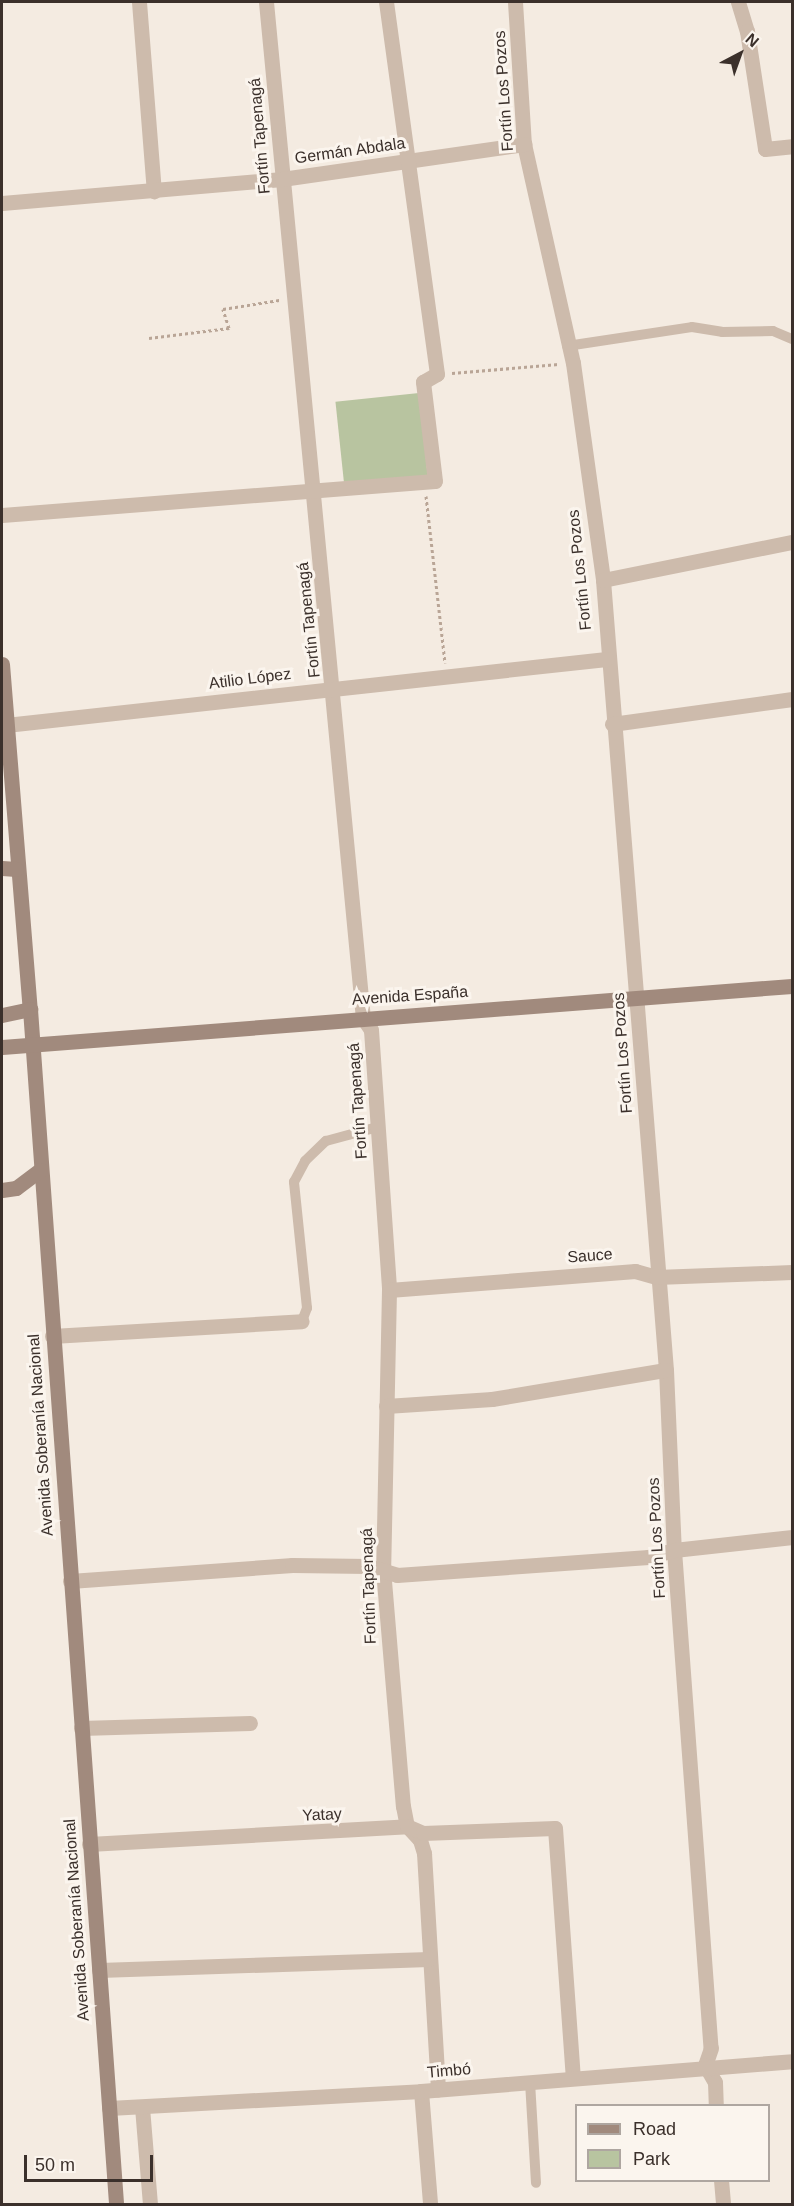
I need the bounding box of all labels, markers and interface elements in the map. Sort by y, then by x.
north arrow [710,24,770,84]
street label: Fortín Los Pozos [490,30,518,152]
text: N [742,30,762,50]
street label: Fortín Tapenagá [245,77,275,195]
street label: Germán Abdala [293,134,407,168]
street label: Fortín Los Pozos [564,509,596,631]
street label: Fortín Tapenagá [293,561,325,679]
street label: Atilio López [208,664,292,694]
street label: Avenida España [351,982,469,1010]
street label: Fortín Los Pozos [609,992,637,1114]
street label: Fortín Tapenagá [344,1042,372,1160]
street label: Sauce [567,1245,613,1267]
street label: Avenida Soberanía Nacional [24,1333,58,1537]
street label: Fortín Los Pozos [644,1477,670,1599]
street label: Fortín Tapenagá [357,1527,381,1645]
street label: Yatay [302,1804,342,1826]
street label: Avenida Soberanía Nacional [60,1818,94,2022]
street label: Timbó [426,2060,472,2082]
legend [575,2104,770,2182]
text: Road [633,2119,676,2139]
scale bar [27,2143,156,2181]
text: Park [633,2149,670,2169]
text: 50 m [35,2155,75,2175]

